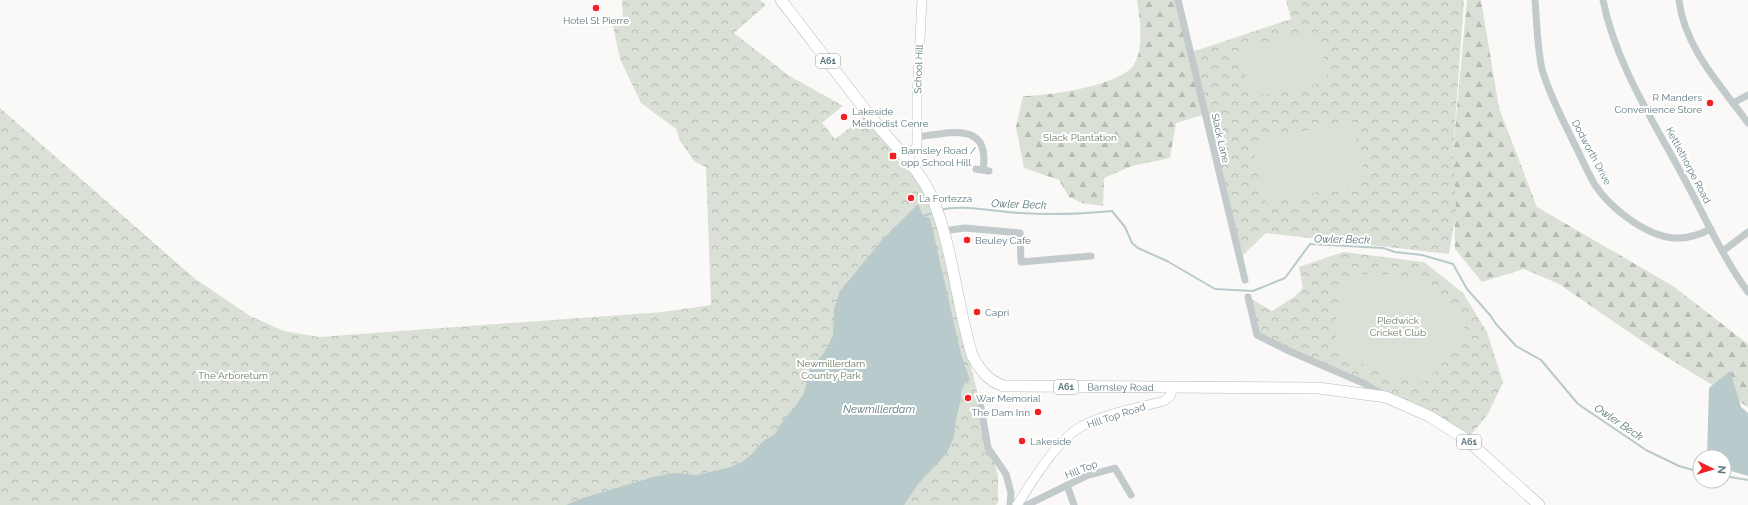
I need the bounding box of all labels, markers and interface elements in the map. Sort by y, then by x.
marker: Hotel St Pierre [591,3,601,13]
place label: Hotel St Pierre [563,15,629,26]
street label: School Hill [912,44,925,94]
road number: A61 [816,54,840,68]
place label: R Manders Convenience Store [1614,92,1702,115]
marker: R Manders Convenience Store [1705,98,1715,108]
place label: Lakeside Methodist Cenre [852,106,929,129]
marker: Lakeside Methodist Cenre [839,112,849,122]
street label: Slack Lane [1209,112,1232,164]
street label: Dodworth Drive [1570,118,1613,187]
street label: Kettlethorpe Road [1664,125,1713,205]
park label: Slack Plantation [1043,132,1117,143]
place label: Barnsley Road / opp School Hill [901,145,976,168]
marker: Barnsley Road / opp School Hill [888,151,898,161]
marker: La Fortezza [906,193,916,203]
place label: La Fortezza [919,193,972,204]
water label: Owler Beck [991,197,1047,212]
water label: Owler Beck [1314,233,1370,246]
marker: Beuley Cafe [962,235,972,245]
place label: Beuley Cafe [975,235,1031,246]
marker: Capri [972,307,982,317]
place label: Capri [985,307,1009,318]
park label: Pledwick Cricket Club [1370,315,1426,338]
park label: Newmillerdam Country Park [797,358,865,381]
park label: The Arboretum [198,370,268,381]
road number: A61 [1054,380,1078,394]
street label: Barnsley Road [1087,382,1154,393]
marker: War Memorial [963,393,973,403]
place label: War Memorial [976,393,1041,404]
street label: Hill Top Road [1086,401,1147,430]
water label: Owler Beck [1592,401,1646,443]
water label: Newmillerdam [843,403,915,416]
place label: The Dam Inn [971,407,1030,418]
marker: The Dam Inn [1033,407,1043,417]
road number: A61 [1457,435,1481,449]
marker: Lakeside [1017,436,1027,446]
place label: Lakeside [1030,436,1071,447]
north arrow [1692,449,1732,489]
street label: Hill Top [1063,458,1099,481]
text: N [1715,465,1728,475]

